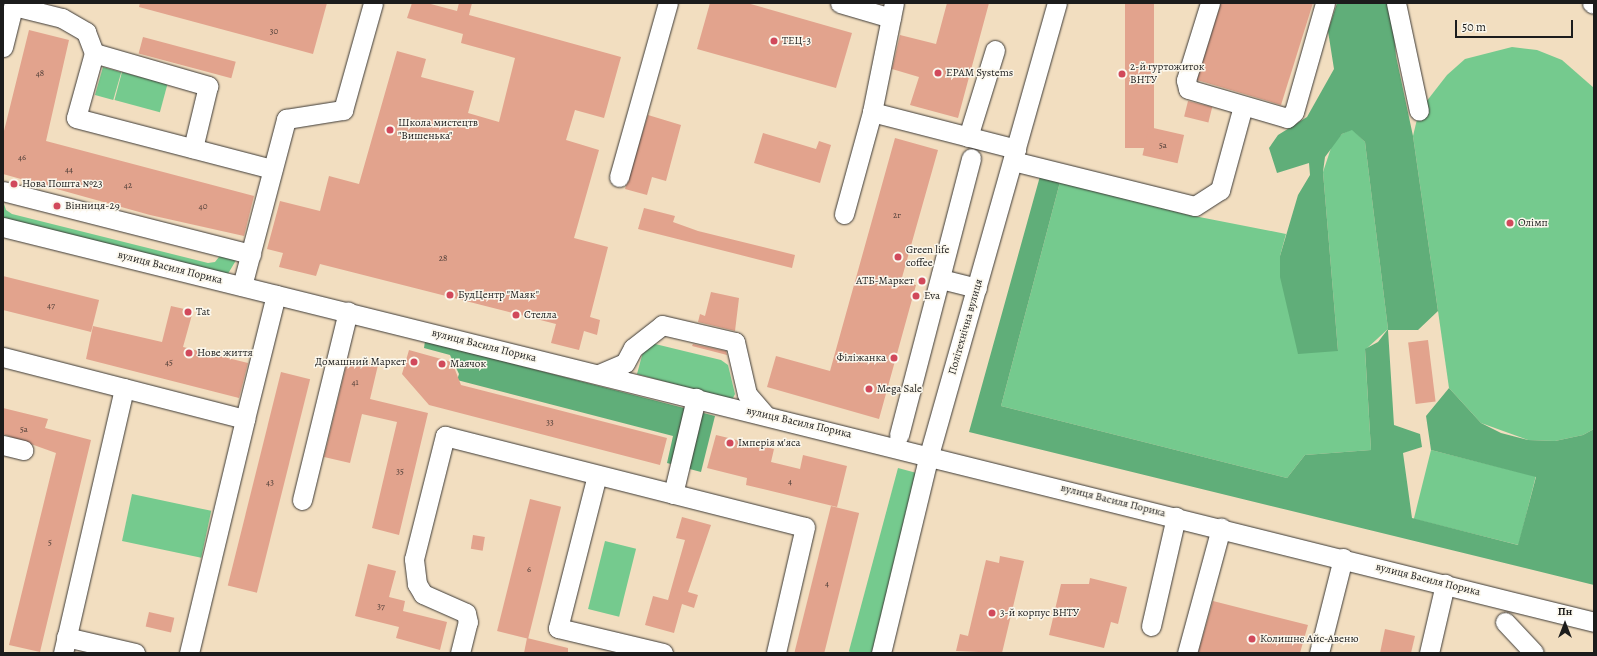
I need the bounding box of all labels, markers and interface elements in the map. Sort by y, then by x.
scale bar [1457,12,1575,38]
text: 50 m [1462,19,1486,35]
house number: 30 [270,26,278,36]
place label: ТЕЦ-3 [782,34,811,48]
marker: ТЕЦ-3 [769,36,779,46]
place label: 2-й гуртожиток ВНТУ [1130,61,1204,87]
place label: EPAM Systems [946,66,1013,80]
house number: 48 [36,68,44,78]
marker: EPAM Systems [933,68,943,78]
marker: 2-й гуртожиток ВНТУ [1117,69,1127,79]
place label: Школа мистецтв "Вишенька" [398,117,478,143]
marker: Школа мистецтв "Вишенька" [385,125,395,135]
house number: 5а [1159,140,1167,150]
house number: 46 [18,152,26,162]
house number: 44 [65,164,73,174]
place label: Нова Пошта №23 [22,177,103,191]
marker: Нова Пошта №23 [9,179,19,189]
house number: 42 [124,180,132,190]
place label: Вінниця-29 [65,199,120,213]
marker: Вінниця-29 [52,201,62,211]
house number: 40 [199,201,207,211]
house number: 2г [893,210,901,220]
place label: Олімп [1518,216,1548,230]
marker: Олімп [1505,218,1515,228]
place label: Green life coffee [906,244,949,270]
street label: вулиця Василя Порика [116,249,224,287]
marker: Green life coffee [893,252,903,262]
house number: 28 [439,253,447,263]
place label: АТБ-Маркет [856,274,914,288]
marker: АТБ-Маркет [917,276,927,286]
street label: Політехнічна вулиця [946,278,986,376]
place label: БудЦентр "Маяк" [458,288,539,302]
place label: Eva [924,289,940,303]
marker: БудЦентр "Маяк" [445,290,455,300]
marker: Eva [911,291,921,301]
house number: 47 [47,300,55,310]
place label: Tat [196,305,210,319]
marker: Tat [183,307,193,317]
place label: Стелла [524,308,557,322]
marker: Стелла [511,310,521,320]
street label: вулиця Василя Порика [430,327,538,365]
place label: Нове життя [197,346,253,360]
marker: Нове життя [184,348,194,358]
place label: Філіжанка [837,351,886,365]
marker: Філіжанка [889,353,899,363]
place label: Домашний Маркет [315,355,406,369]
house number: 45 [165,357,173,367]
marker: Домашний Маркет [409,357,419,367]
place label: Маячок [450,357,486,371]
marker: Маячок [437,359,447,369]
house number: 41 [351,377,359,387]
place label: Mega Sale [877,382,922,396]
marker: Mega Sale [864,384,874,394]
street label: вулиця Василя Порика [745,404,853,442]
house number: 33 [546,417,554,427]
house number: 5а [20,424,28,434]
place label: Імперія м'яса [738,436,801,450]
marker: Імперія м'яса [725,438,735,448]
house number: 35 [396,466,404,476]
house number: 4 [788,476,792,486]
house number: 43 [266,477,274,487]
street label: вулиця Василя Порика [1059,482,1167,520]
house number: 5 [48,537,52,547]
street label: вулиця Василя Порика [1374,561,1482,599]
house number: 6 [527,564,531,574]
house number: 4 [825,578,829,588]
house number: 37 [377,601,385,611]
north arrow [1545,604,1585,644]
text: Пн [1558,604,1572,619]
place label: 3-й корпус ВНТУ [1000,606,1079,620]
marker: 3-й корпус ВНТУ [987,608,997,618]
place label: Колишнє Айс-Авеню [1260,632,1359,646]
marker: Колишнє Айс-Авеню [1247,634,1257,644]

